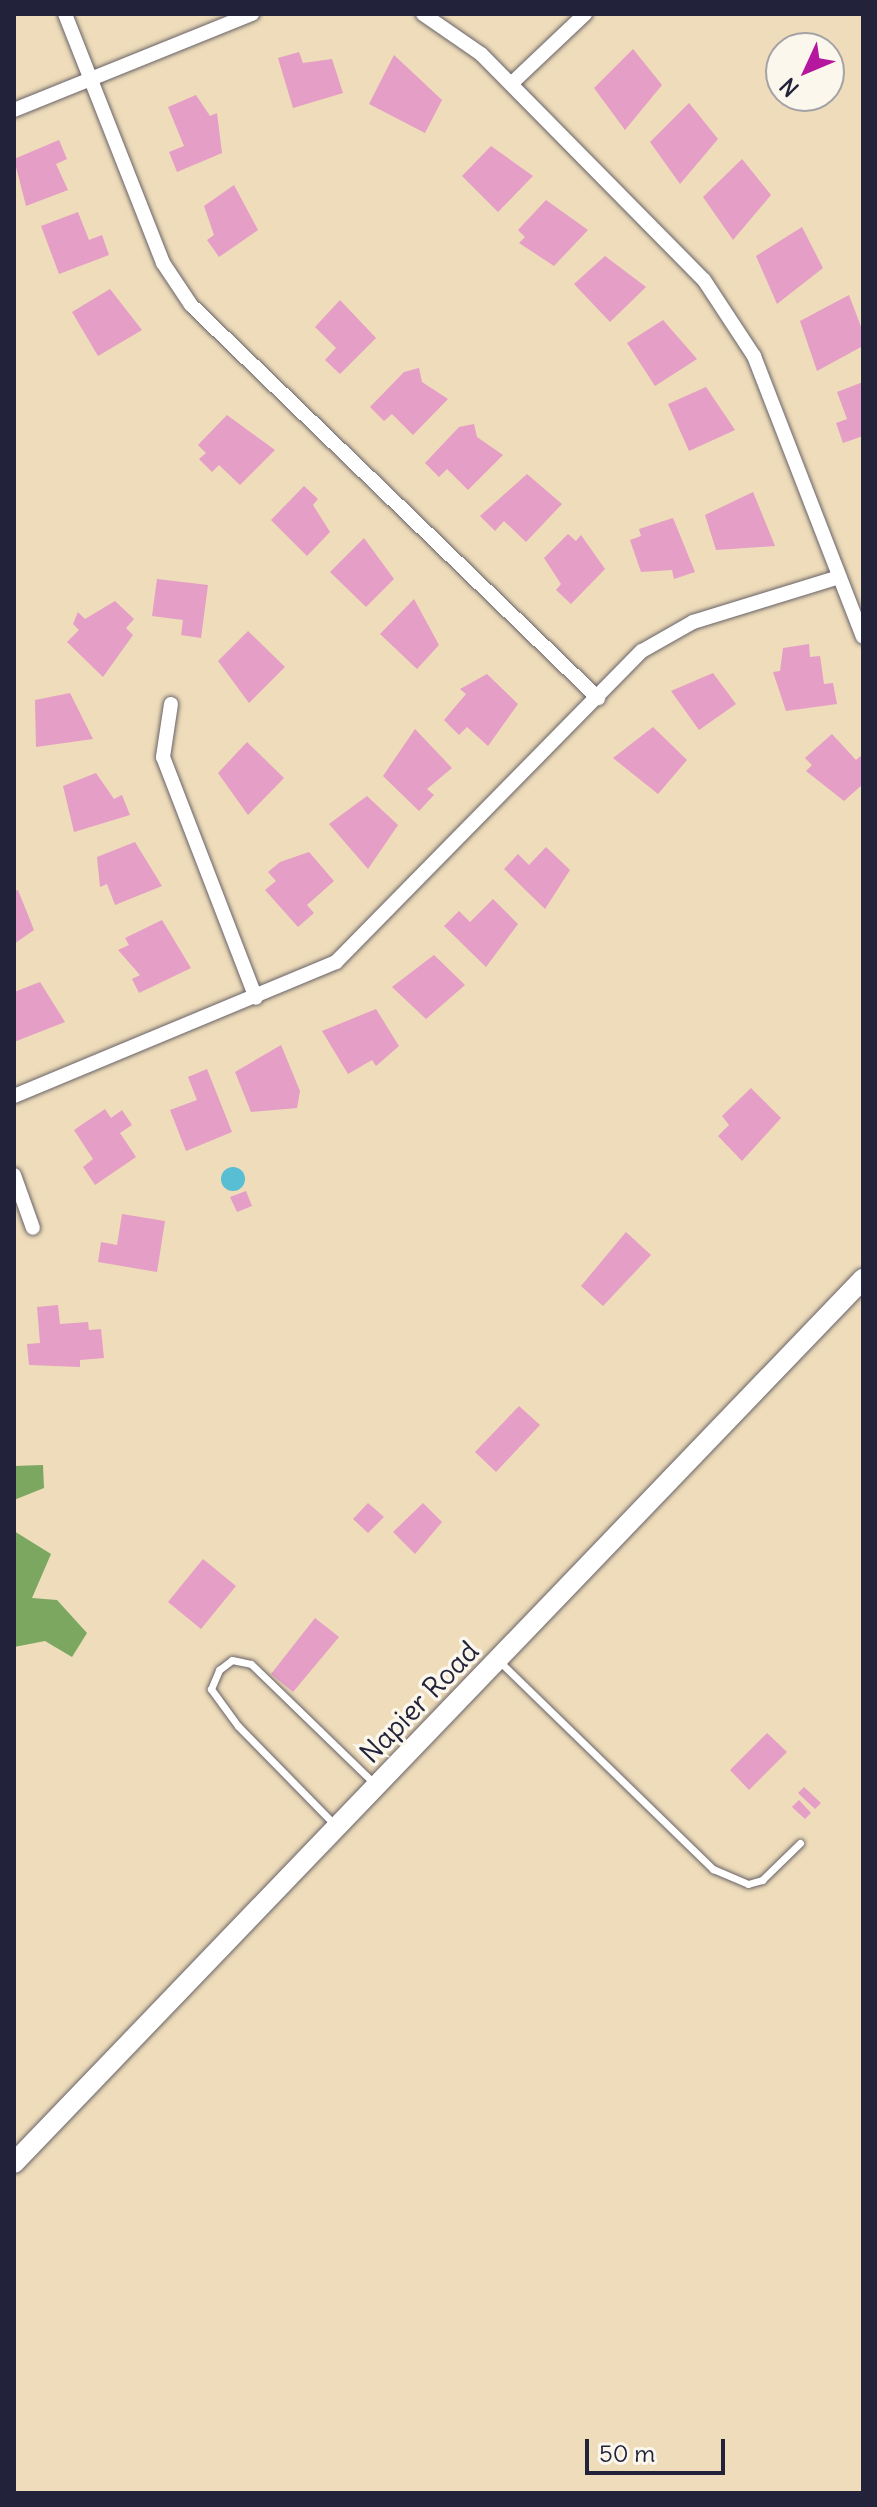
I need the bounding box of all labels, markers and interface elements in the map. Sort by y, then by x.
north arrow [765,32,845,112]
text: N [774,72,805,102]
street label: Napier Road [353,1634,485,1770]
scale bar [589,2423,729,2473]
text: 50 m [599,2438,655,2468]

